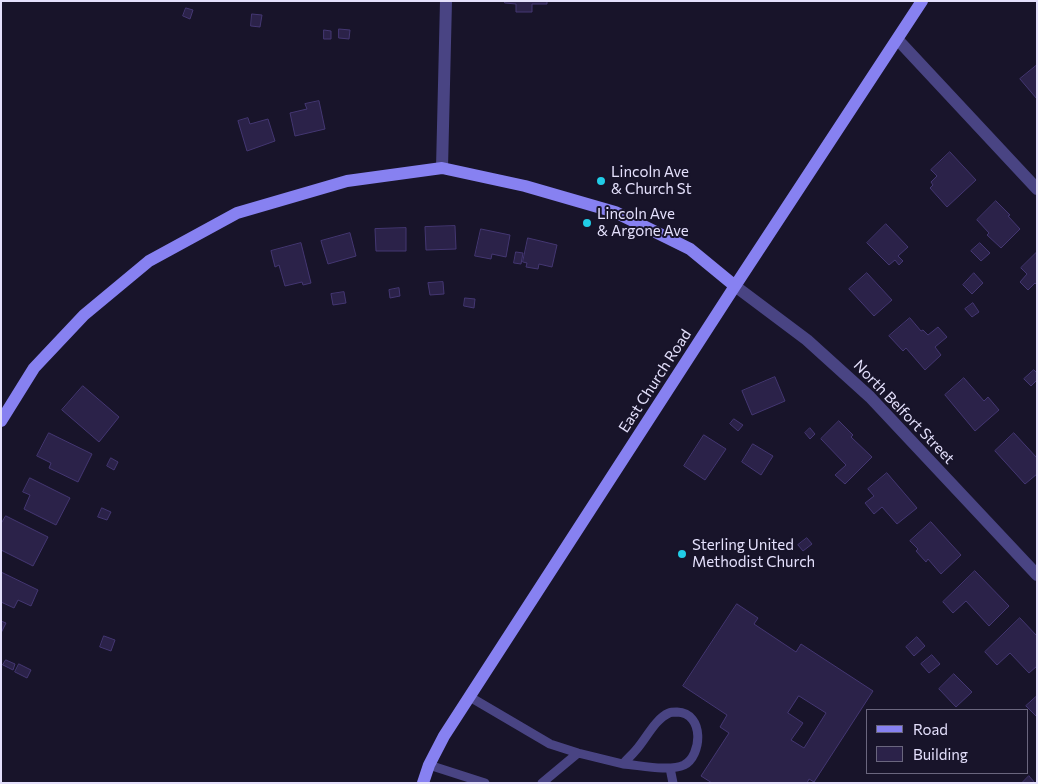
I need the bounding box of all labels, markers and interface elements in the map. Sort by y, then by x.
place label: Lincoln Ave & Church St [611,163,692,198]
marker: Lincoln Ave & Church St [595,175,607,187]
place label: Lincoln Ave & Argone Ave [597,205,689,240]
marker: Lincoln Ave & Argone Ave [581,217,593,229]
street label: East Church Road [615,326,695,436]
street label: North Belfort Street [850,356,958,468]
place label: Sterling United Methodist Church [692,536,815,571]
marker: Sterling United Methodist Church [676,548,688,560]
legend [866,709,1028,774]
text: Road [913,720,948,738]
text: Building [913,745,968,763]

